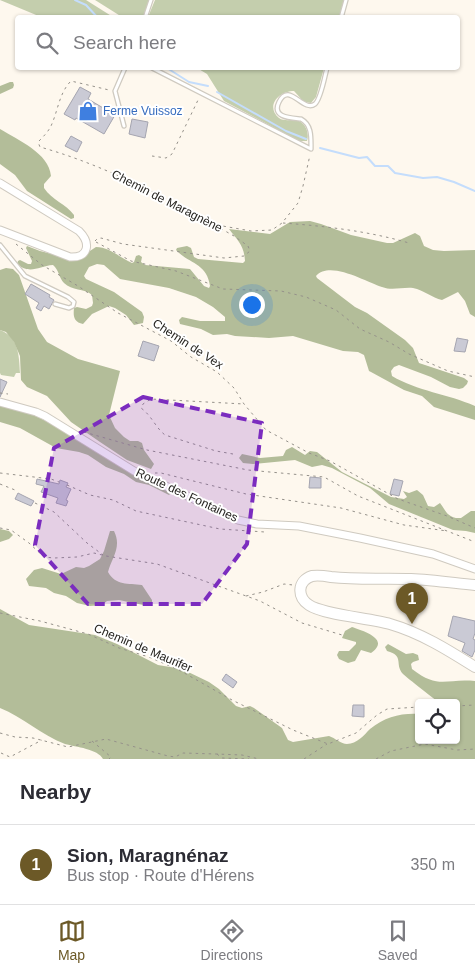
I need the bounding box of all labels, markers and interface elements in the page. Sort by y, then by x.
search box [15,15,460,70]
icon: search [33,29,61,57]
text: Search here [73,32,177,53]
shop icon: Ferme Vuissoz [77,100,99,122]
place label: Ferme Vuissoz [103,104,183,118]
street label: Chemin de Maragnène [109,167,225,235]
your location [239,292,265,318]
street label: Chemin de Vex [150,316,226,372]
street label: Route des Fontaines [134,465,240,525]
pin: 1 [396,583,428,624]
street label: Chemin de Maurifer [92,621,194,675]
map controls [415,699,460,744]
button: locate [415,699,460,744]
text: Nearby [20,780,91,803]
text: Sion, Maragnénaz [67,845,229,866]
text: 1 [32,856,40,873]
text: 350 m [411,856,455,873]
text: Bus stop · Route d'Hérens [67,867,254,884]
tab: Map [58,917,86,963]
tab: Directions [201,917,263,963]
tab: Saved [378,917,417,963]

